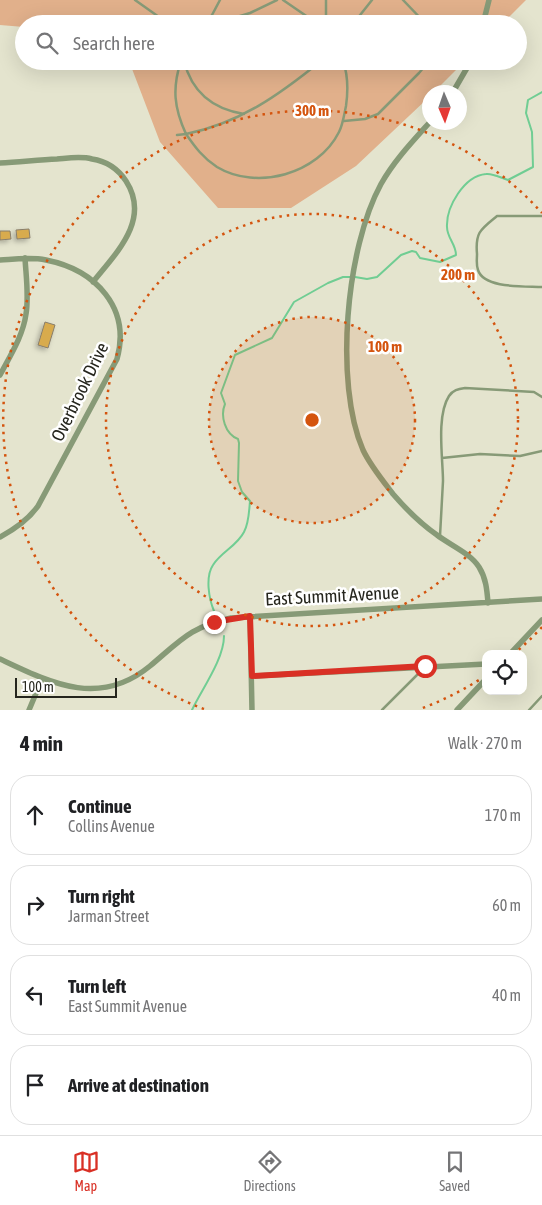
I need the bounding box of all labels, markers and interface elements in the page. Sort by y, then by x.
search box [15,15,527,70]
icon: search [33,29,61,57]
text: Search here [73,32,155,54]
north arrow [422,85,467,130]
text: 300 m [295,102,329,119]
text: 200 m [441,266,475,283]
text: 100 m [368,338,402,355]
street label: Overbrook Drive [47,339,113,445]
centre of rings [303,411,321,429]
street label: East Summit Avenue [265,582,399,609]
route end [203,611,226,634]
map controls [482,650,527,695]
button: locate [482,650,527,695]
route start [414,655,437,678]
scale bar [15,675,118,698]
text: 100 m [22,679,54,695]
text: 4 min [20,731,63,755]
text: Walk · 270 m [448,734,522,752]
text: Continue [68,795,132,817]
icon: ahead [21,801,49,829]
text: 170 m [485,806,521,824]
text: Collins Avenue [68,817,155,835]
text: Turn right [68,885,135,907]
icon: right [21,891,49,919]
text: 60 m [492,896,521,914]
text: Jarman Street [68,907,149,925]
text: Turn left [68,975,126,997]
icon: left [21,981,49,1009]
text: 40 m [492,986,521,1004]
text: East Summit Avenue [68,997,187,1015]
icon: arrive [21,1071,49,1099]
text: Arrive at destination [68,1074,209,1096]
tab: Map [72,1148,100,1194]
tab: Directions [243,1148,296,1194]
tab: Saved [439,1148,470,1194]

